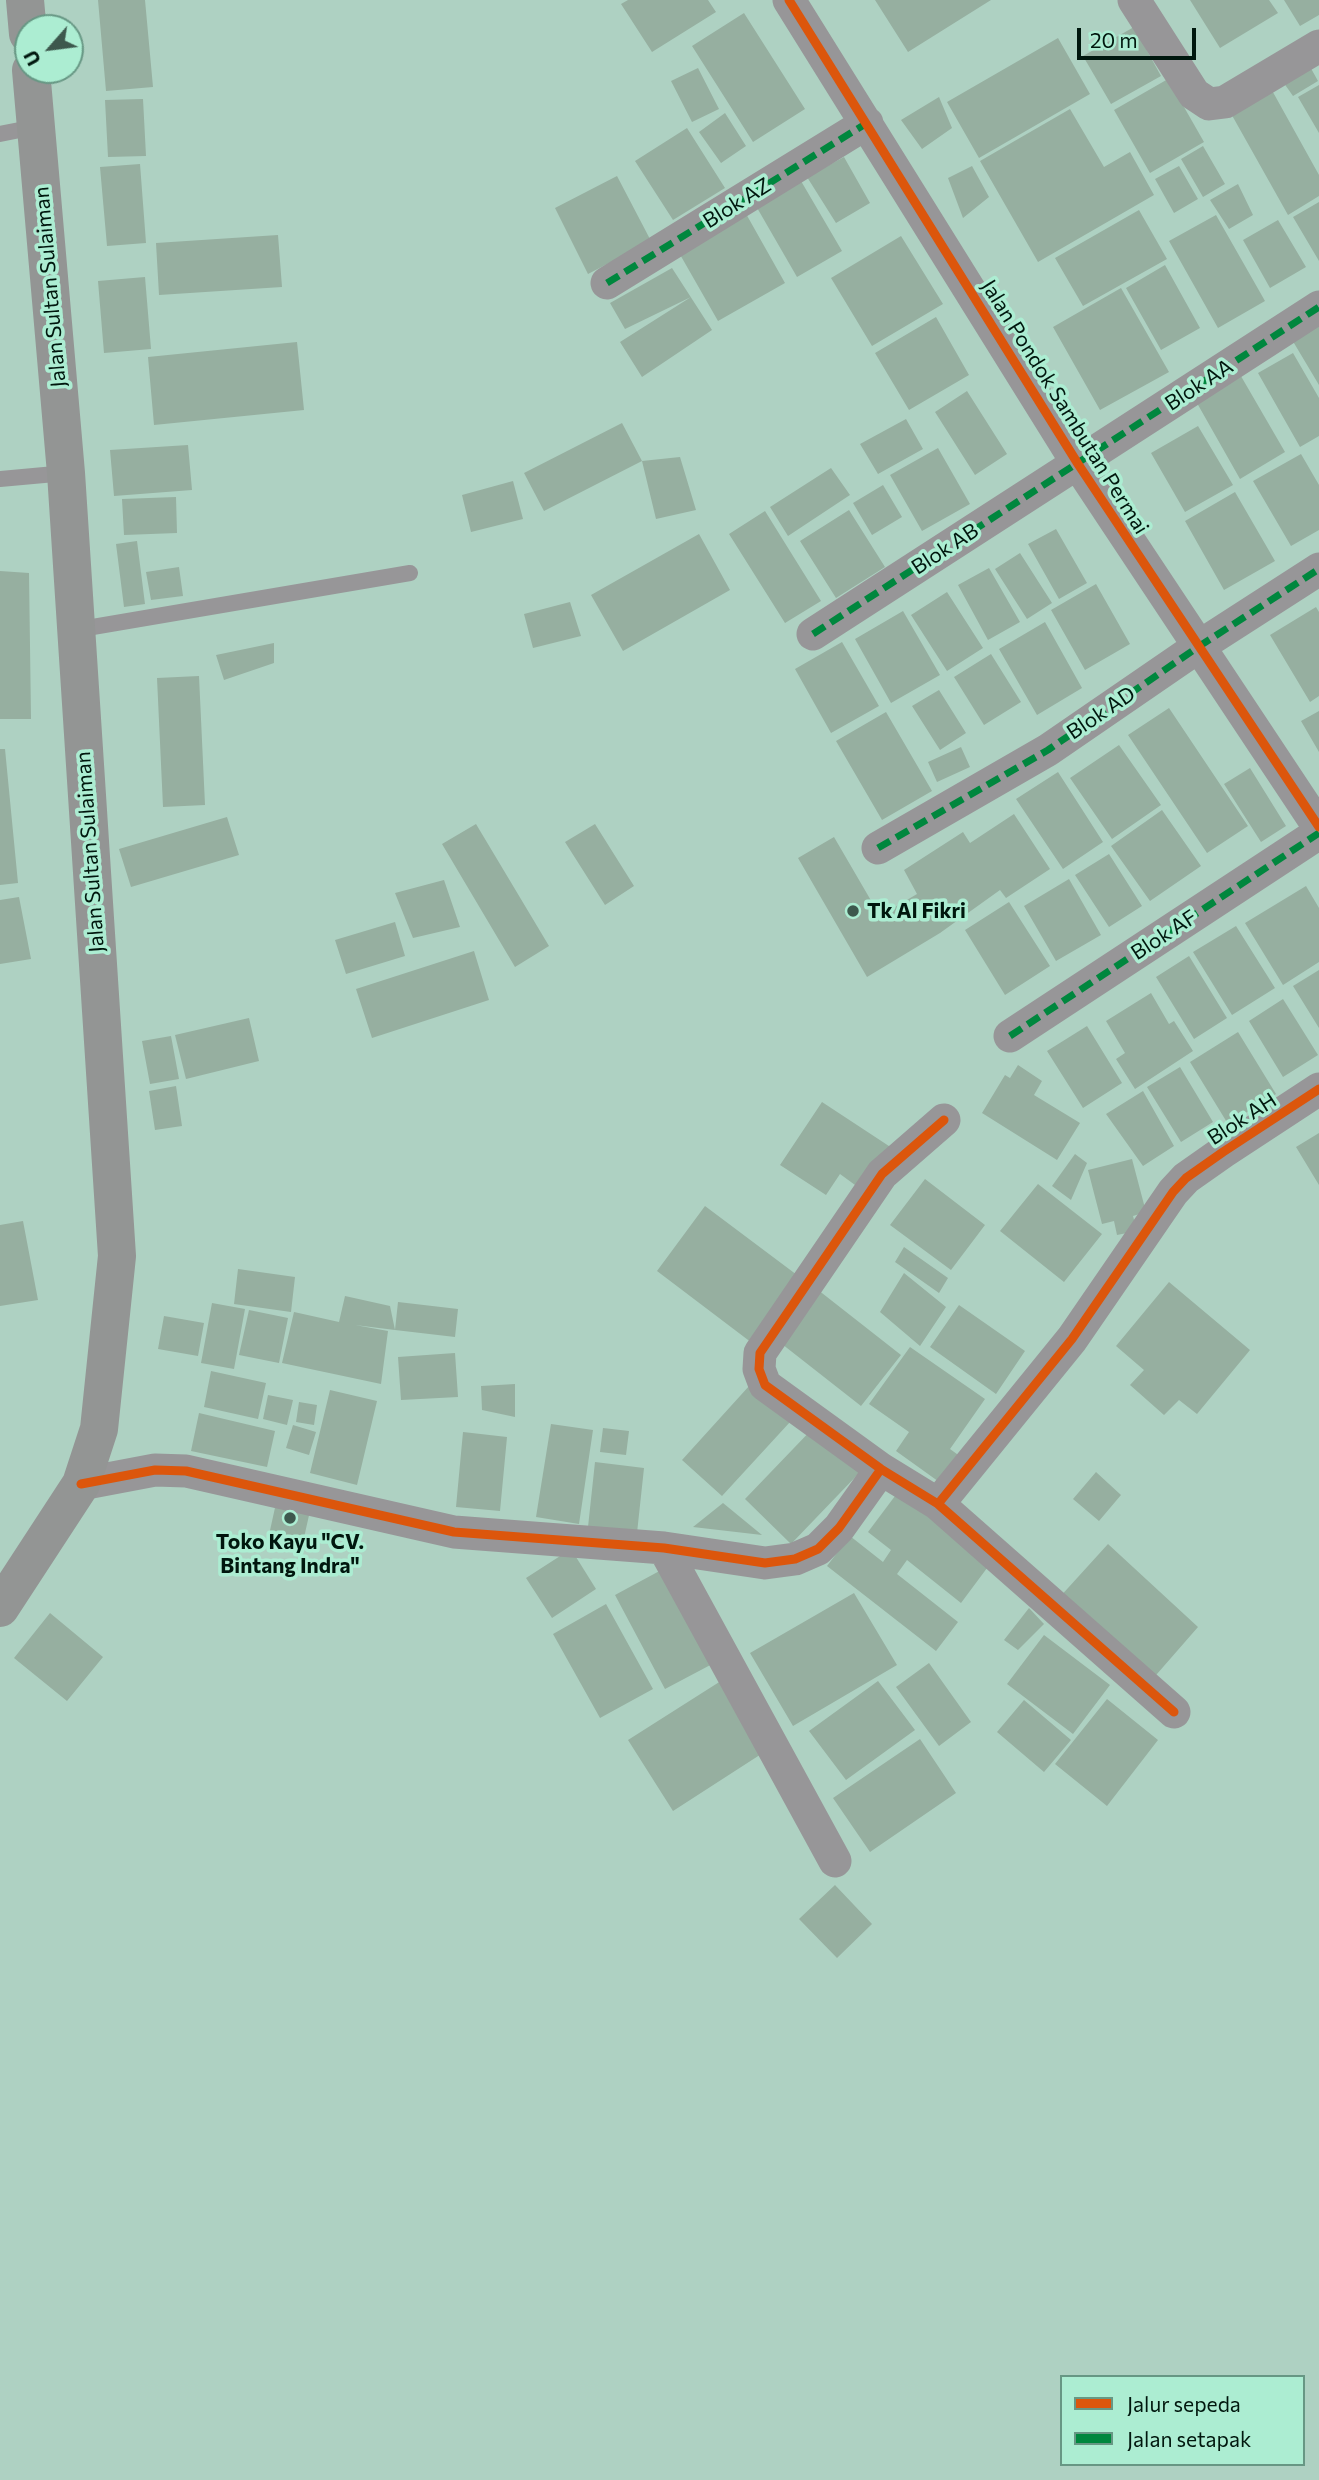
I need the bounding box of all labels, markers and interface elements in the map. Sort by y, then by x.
north arrow [14,14,84,84]
scale bar [1081,14,1200,58]
text: 20 m [1090,27,1138,52]
text: U [18,47,45,70]
street label: Blok AZ [698,172,776,234]
street label: Jalan Sultan Sulaiman [29,185,71,389]
street label: Jalan Pondok Sambutan Permai [976,275,1154,539]
street label: Blok AA [1160,354,1238,416]
street label: Blok AB [907,518,983,580]
street label: Blok AD [1062,681,1140,745]
street label: Jalan Sultan Sulaiman [70,751,110,953]
place label: Tk Al Fikri [867,898,966,924]
marker: Tk Al Fikri [845,903,861,919]
street label: Blok AF [1126,904,1202,966]
street label: Blok AH [1203,1087,1281,1151]
marker: Toko Kayu "CV. Bintang Indra" [282,1510,298,1526]
place label: Toko Kayu "CV. Bintang Indra" [216,1529,364,1579]
legend [1060,2375,1305,2466]
text: Jalur sepeda [1127,2391,1241,2416]
text: Jalan setapak [1127,2426,1251,2451]

